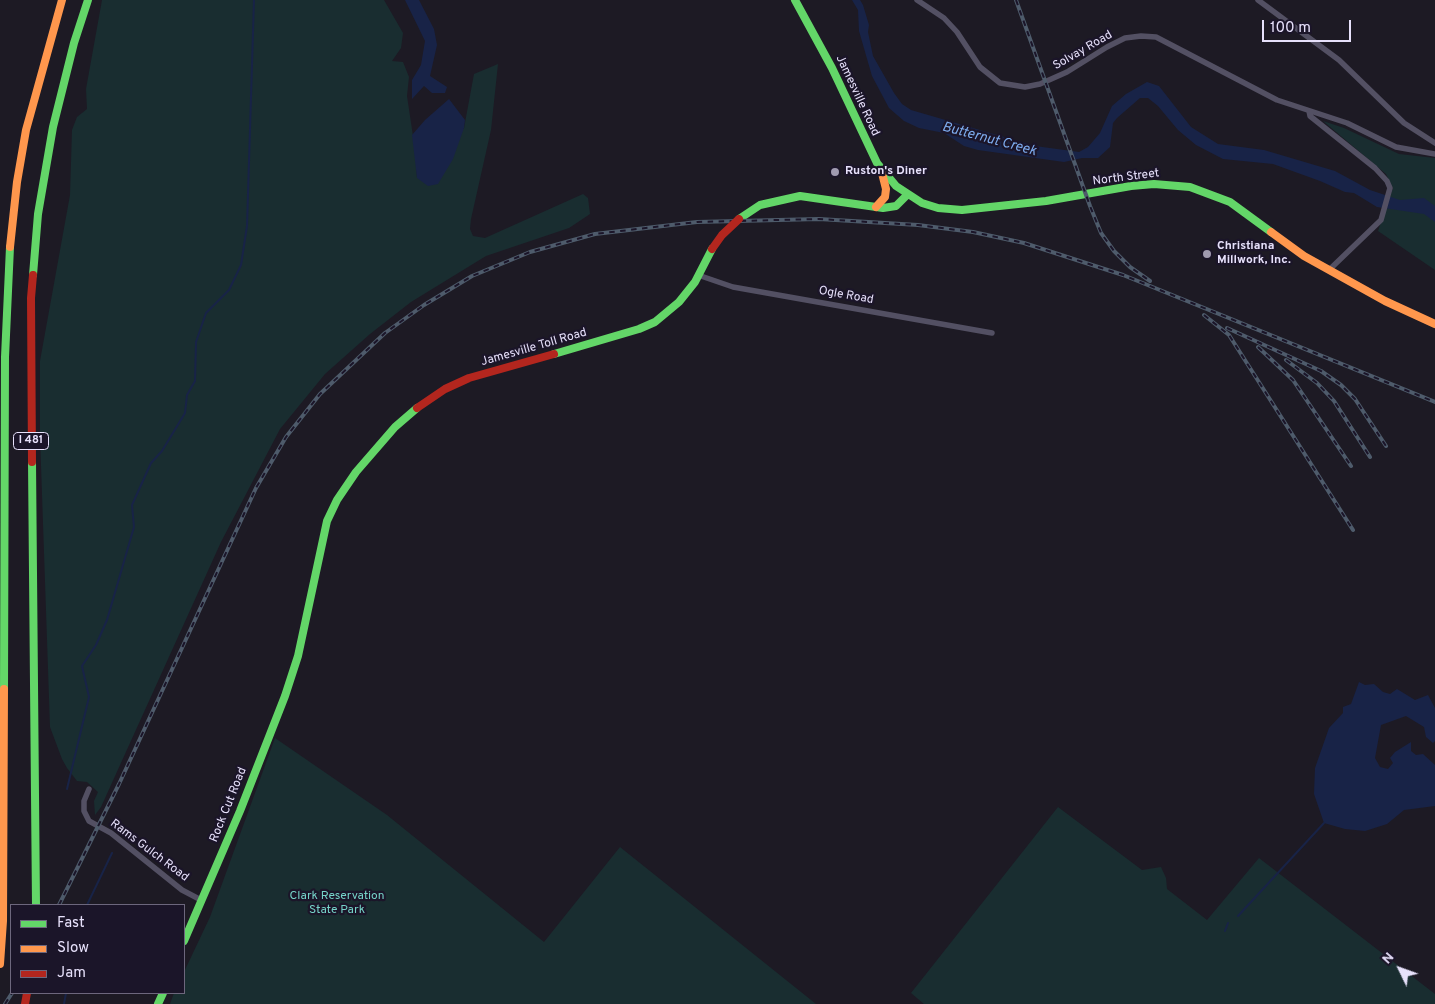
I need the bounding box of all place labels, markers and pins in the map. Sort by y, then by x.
place label: Ruston's Diner [845,165,927,179]
marker: Ruston's Diner [829,166,841,178]
place label: Christiana Millwork, Inc. [1217,240,1291,268]
marker: Christiana Millwork, Inc. [1201,248,1213,260]

